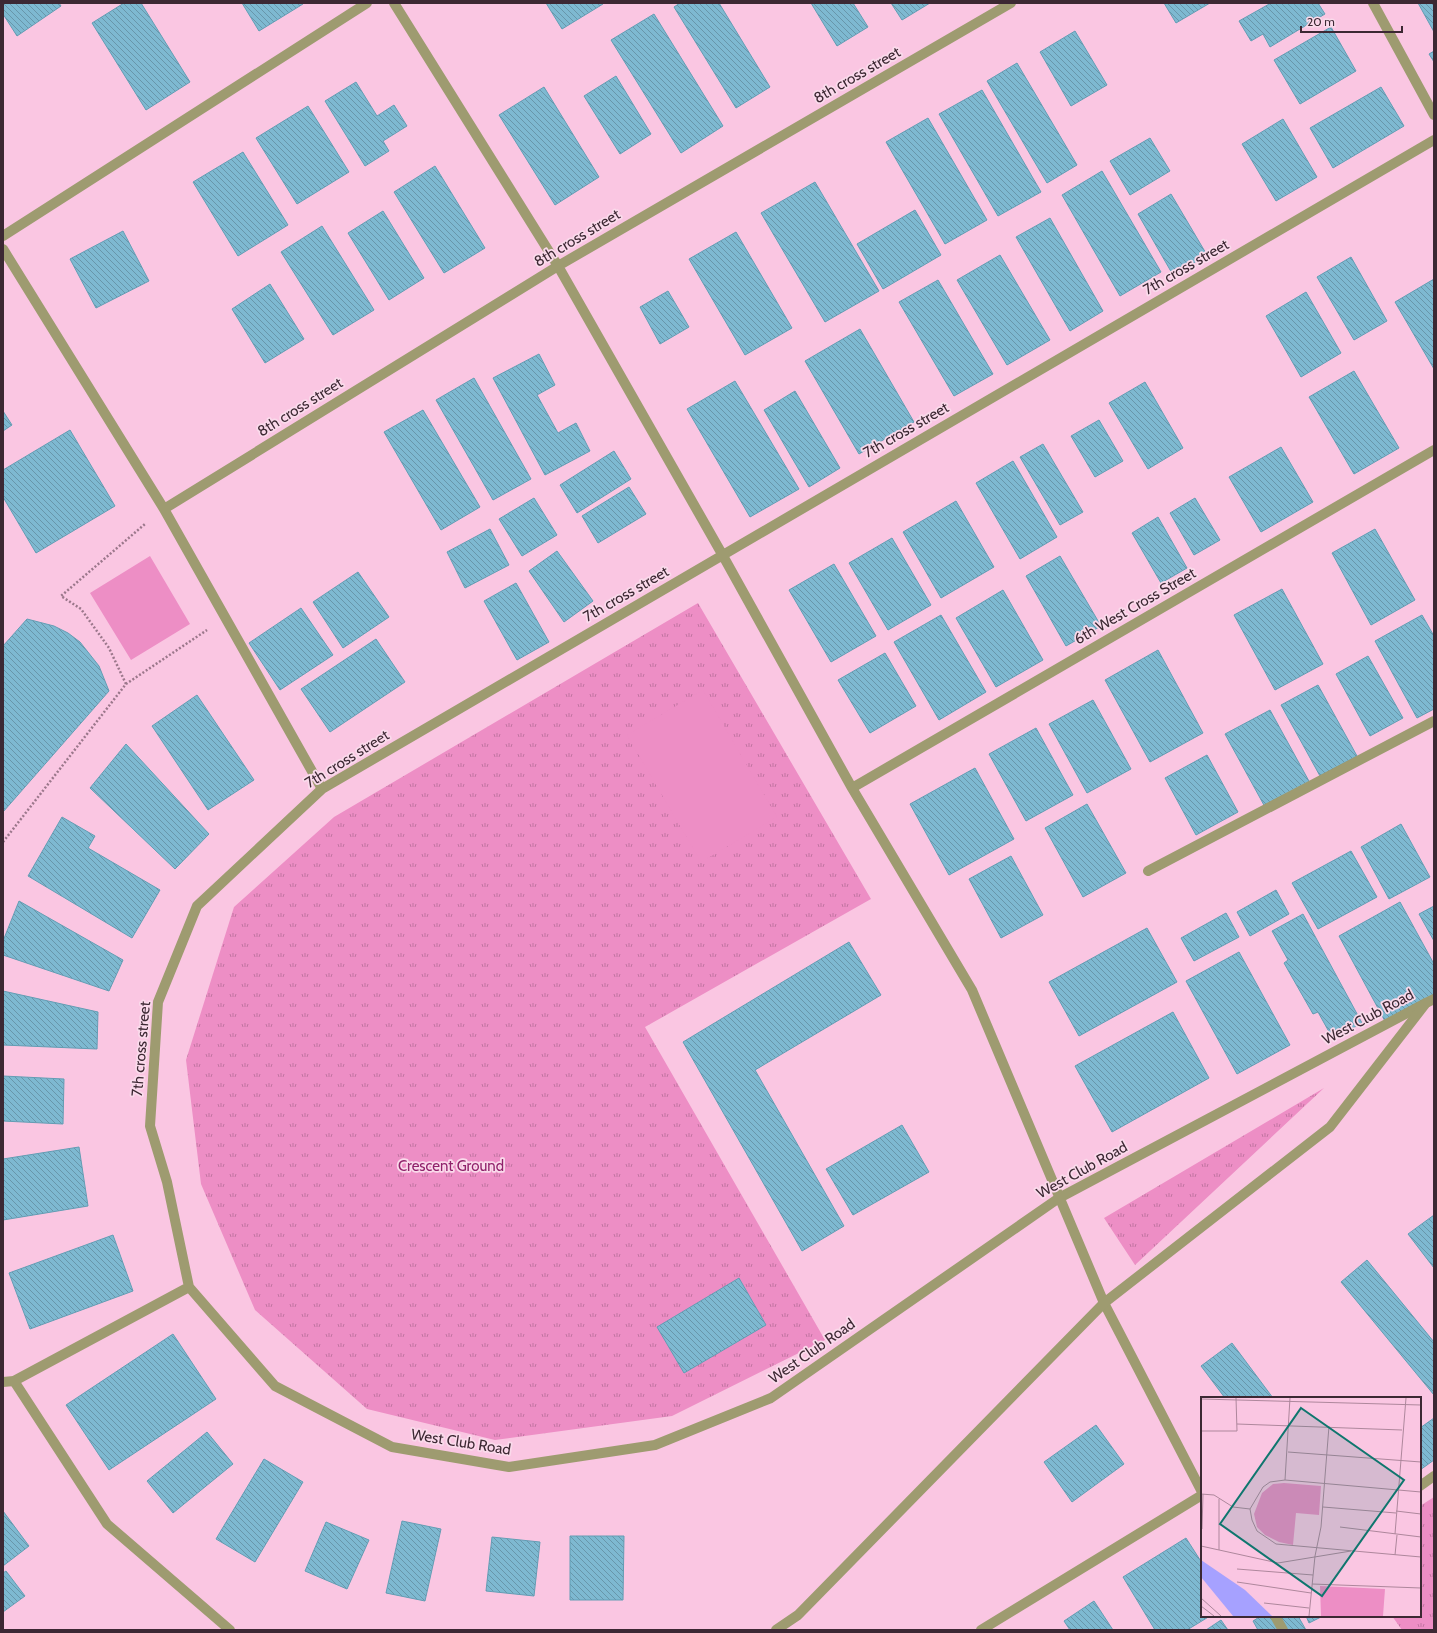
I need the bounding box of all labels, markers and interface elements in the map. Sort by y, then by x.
scale bar [1301,8,1402,34]
text: 20 m [1307,14,1335,29]
street label: 8th cross street [810,43,904,107]
street label: 8th cross street [531,205,623,271]
street label: 7th cross street [1140,235,1232,299]
street label: 8th cross street [254,374,346,440]
street label: 7th cross street [860,398,952,462]
street label: 7th cross street [580,562,672,626]
street label: 6th West Cross Street [1071,564,1199,648]
street label: 7th cross street [302,726,392,792]
street label: West Club Road [1319,985,1417,1049]
street label: 7th cross street [128,1001,154,1097]
street label: West Club Road [1034,1138,1130,1202]
park label: Crescent Ground [398,1157,504,1175]
street label: West Club Road [766,1315,858,1387]
inset map [1201,1397,1421,1617]
street label: West Club Road [410,1425,512,1459]

